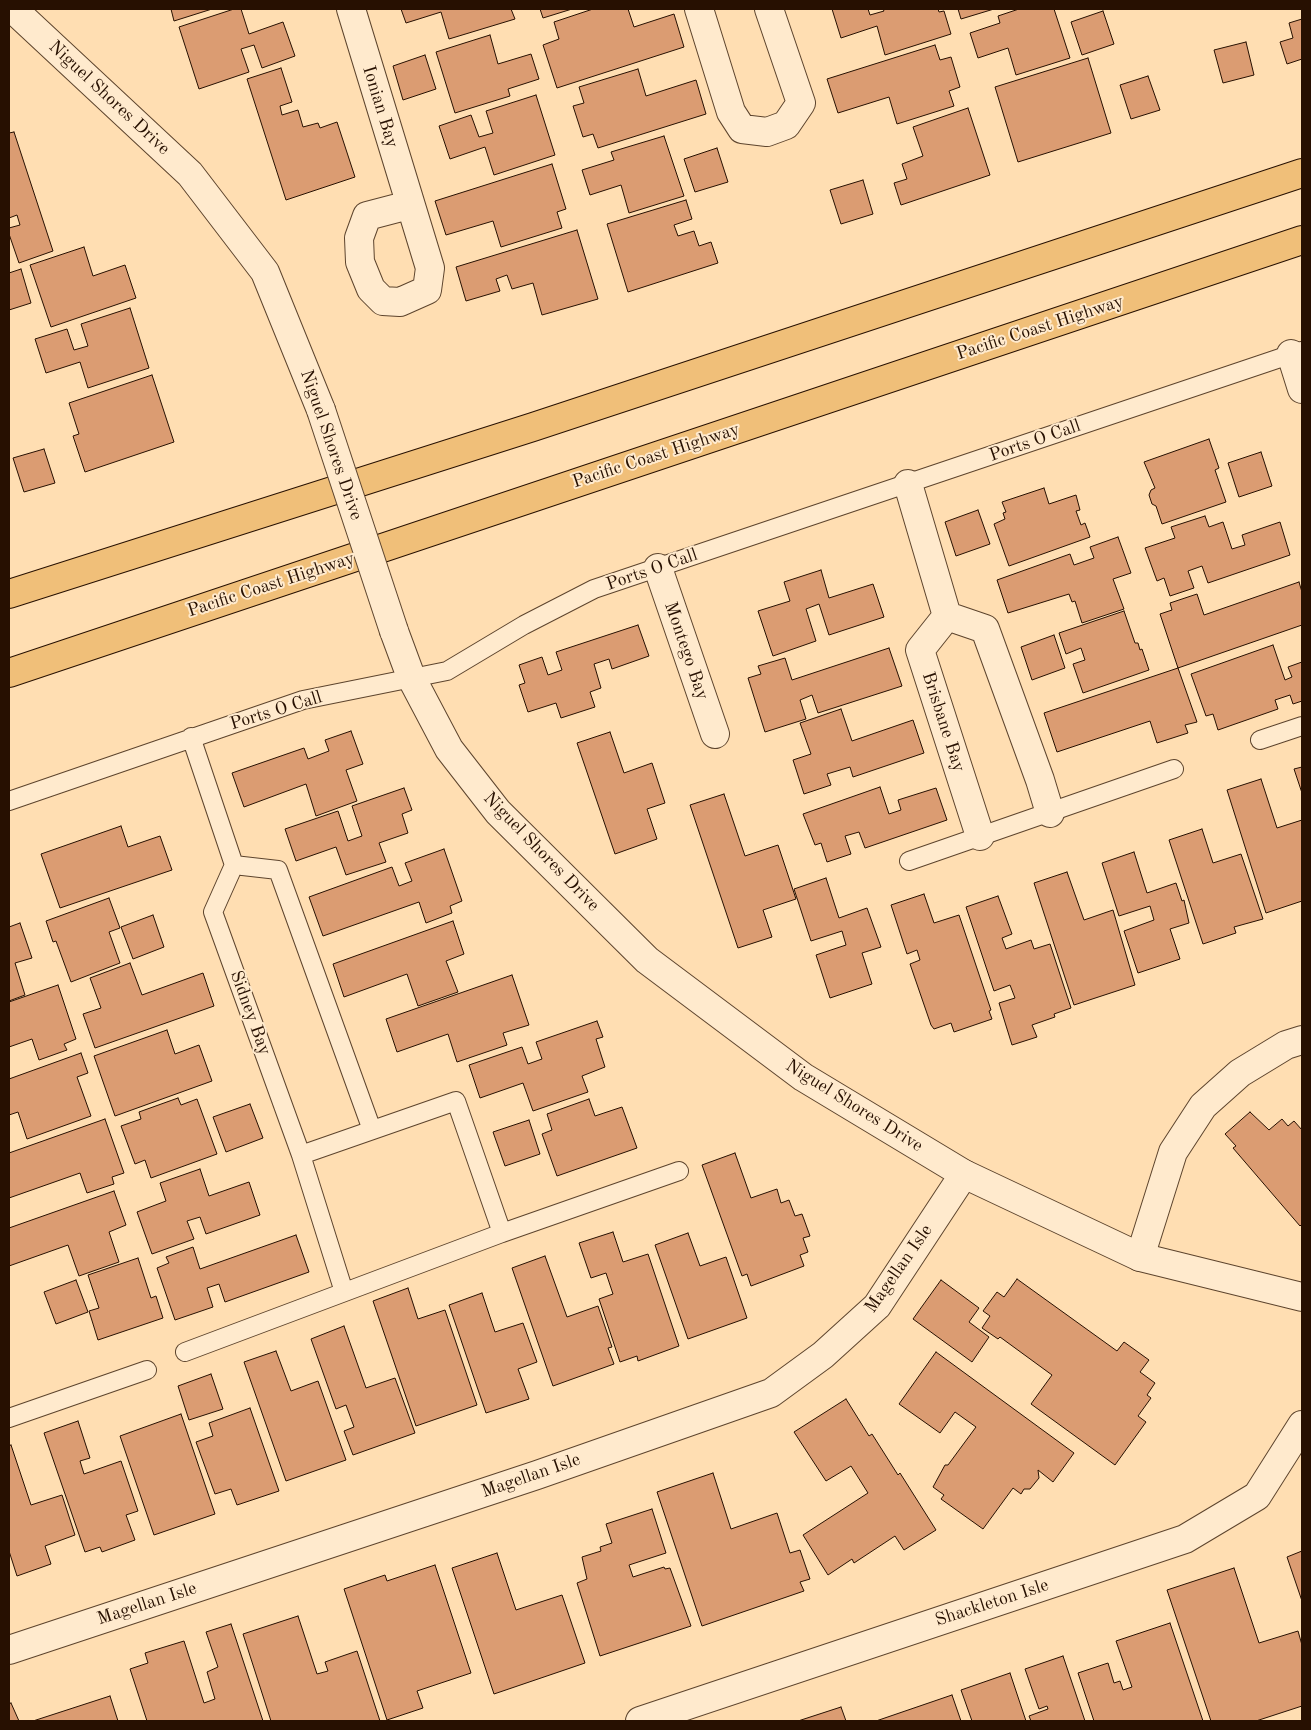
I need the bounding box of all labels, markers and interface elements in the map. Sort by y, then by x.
street label: Niguel Shores Drive [44,36,174,160]
street label: Ionian Bay [357,63,403,151]
street label: Pacific Coast Highway [954,291,1126,365]
street label: Niguel Shores Drive [295,367,367,523]
street label: Ports O Call [987,415,1083,467]
street label: Pacific Coast Highway [570,419,742,493]
street label: Ports O Call [604,544,700,596]
street label: Pacific Coast Highway [185,548,357,622]
street label: Montego Bay [659,599,713,703]
street label: Brisbane Bay [917,669,969,775]
street label: Ports O Call [227,687,325,735]
street label: Niguel Shores Drive [478,788,604,916]
street label: Sidney Bay [225,968,275,1058]
street label: Niguel Shores Drive [781,1055,927,1157]
street label: Magellan Isle [861,1220,937,1318]
street label: Magellan Isle [479,1449,583,1503]
street label: Shackleton Isle [932,1574,1052,1632]
street label: Magellan Isle [94,1578,200,1630]

